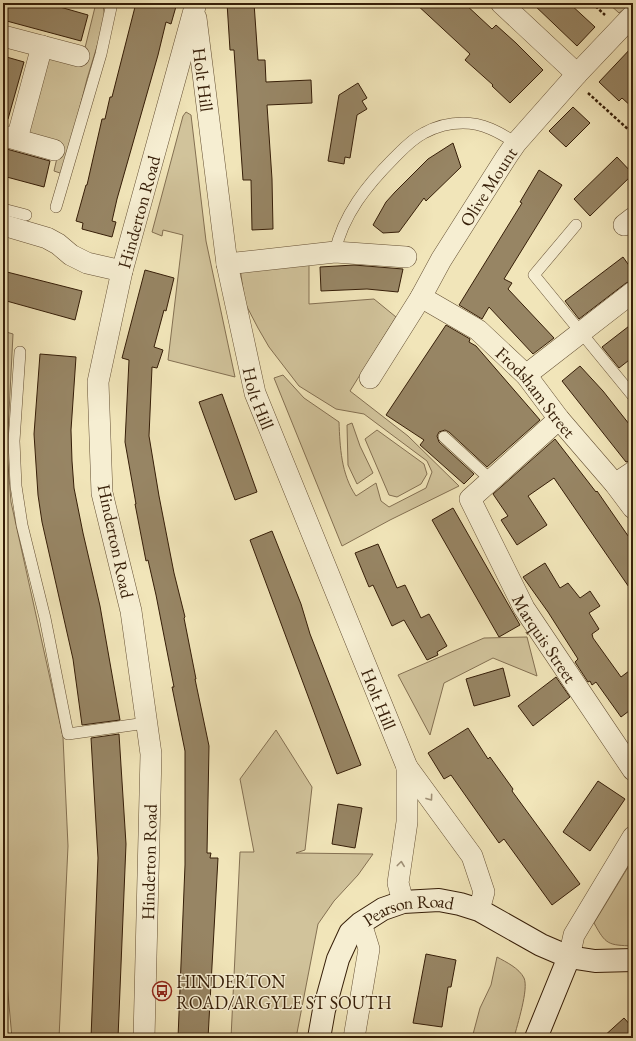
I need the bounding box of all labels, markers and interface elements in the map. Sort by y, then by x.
street label: Holt Hill [188,46,219,113]
street label: Olive Mount [454,142,522,231]
street label: Hinderton Road [112,152,165,271]
street label: Frodsham Street [491,341,581,442]
street label: Holt Hill [238,365,280,433]
street label: Hinderton Road [93,482,139,601]
street label: Marquis Street [507,590,583,687]
street label: Holt Hill [356,665,402,733]
one-way arrow [425,794,432,801]
street label: Hinderton Road [135,803,161,920]
one-way arrow [396,861,405,867]
street label: Pearson Road [358,889,457,931]
place label: HINDERTON ROAD/ARGYLE ST SOUTH [176,970,392,1014]
bus stop icon: HINDERTON ROAD/ARGYLE ST SOUTH [151,980,173,1002]

